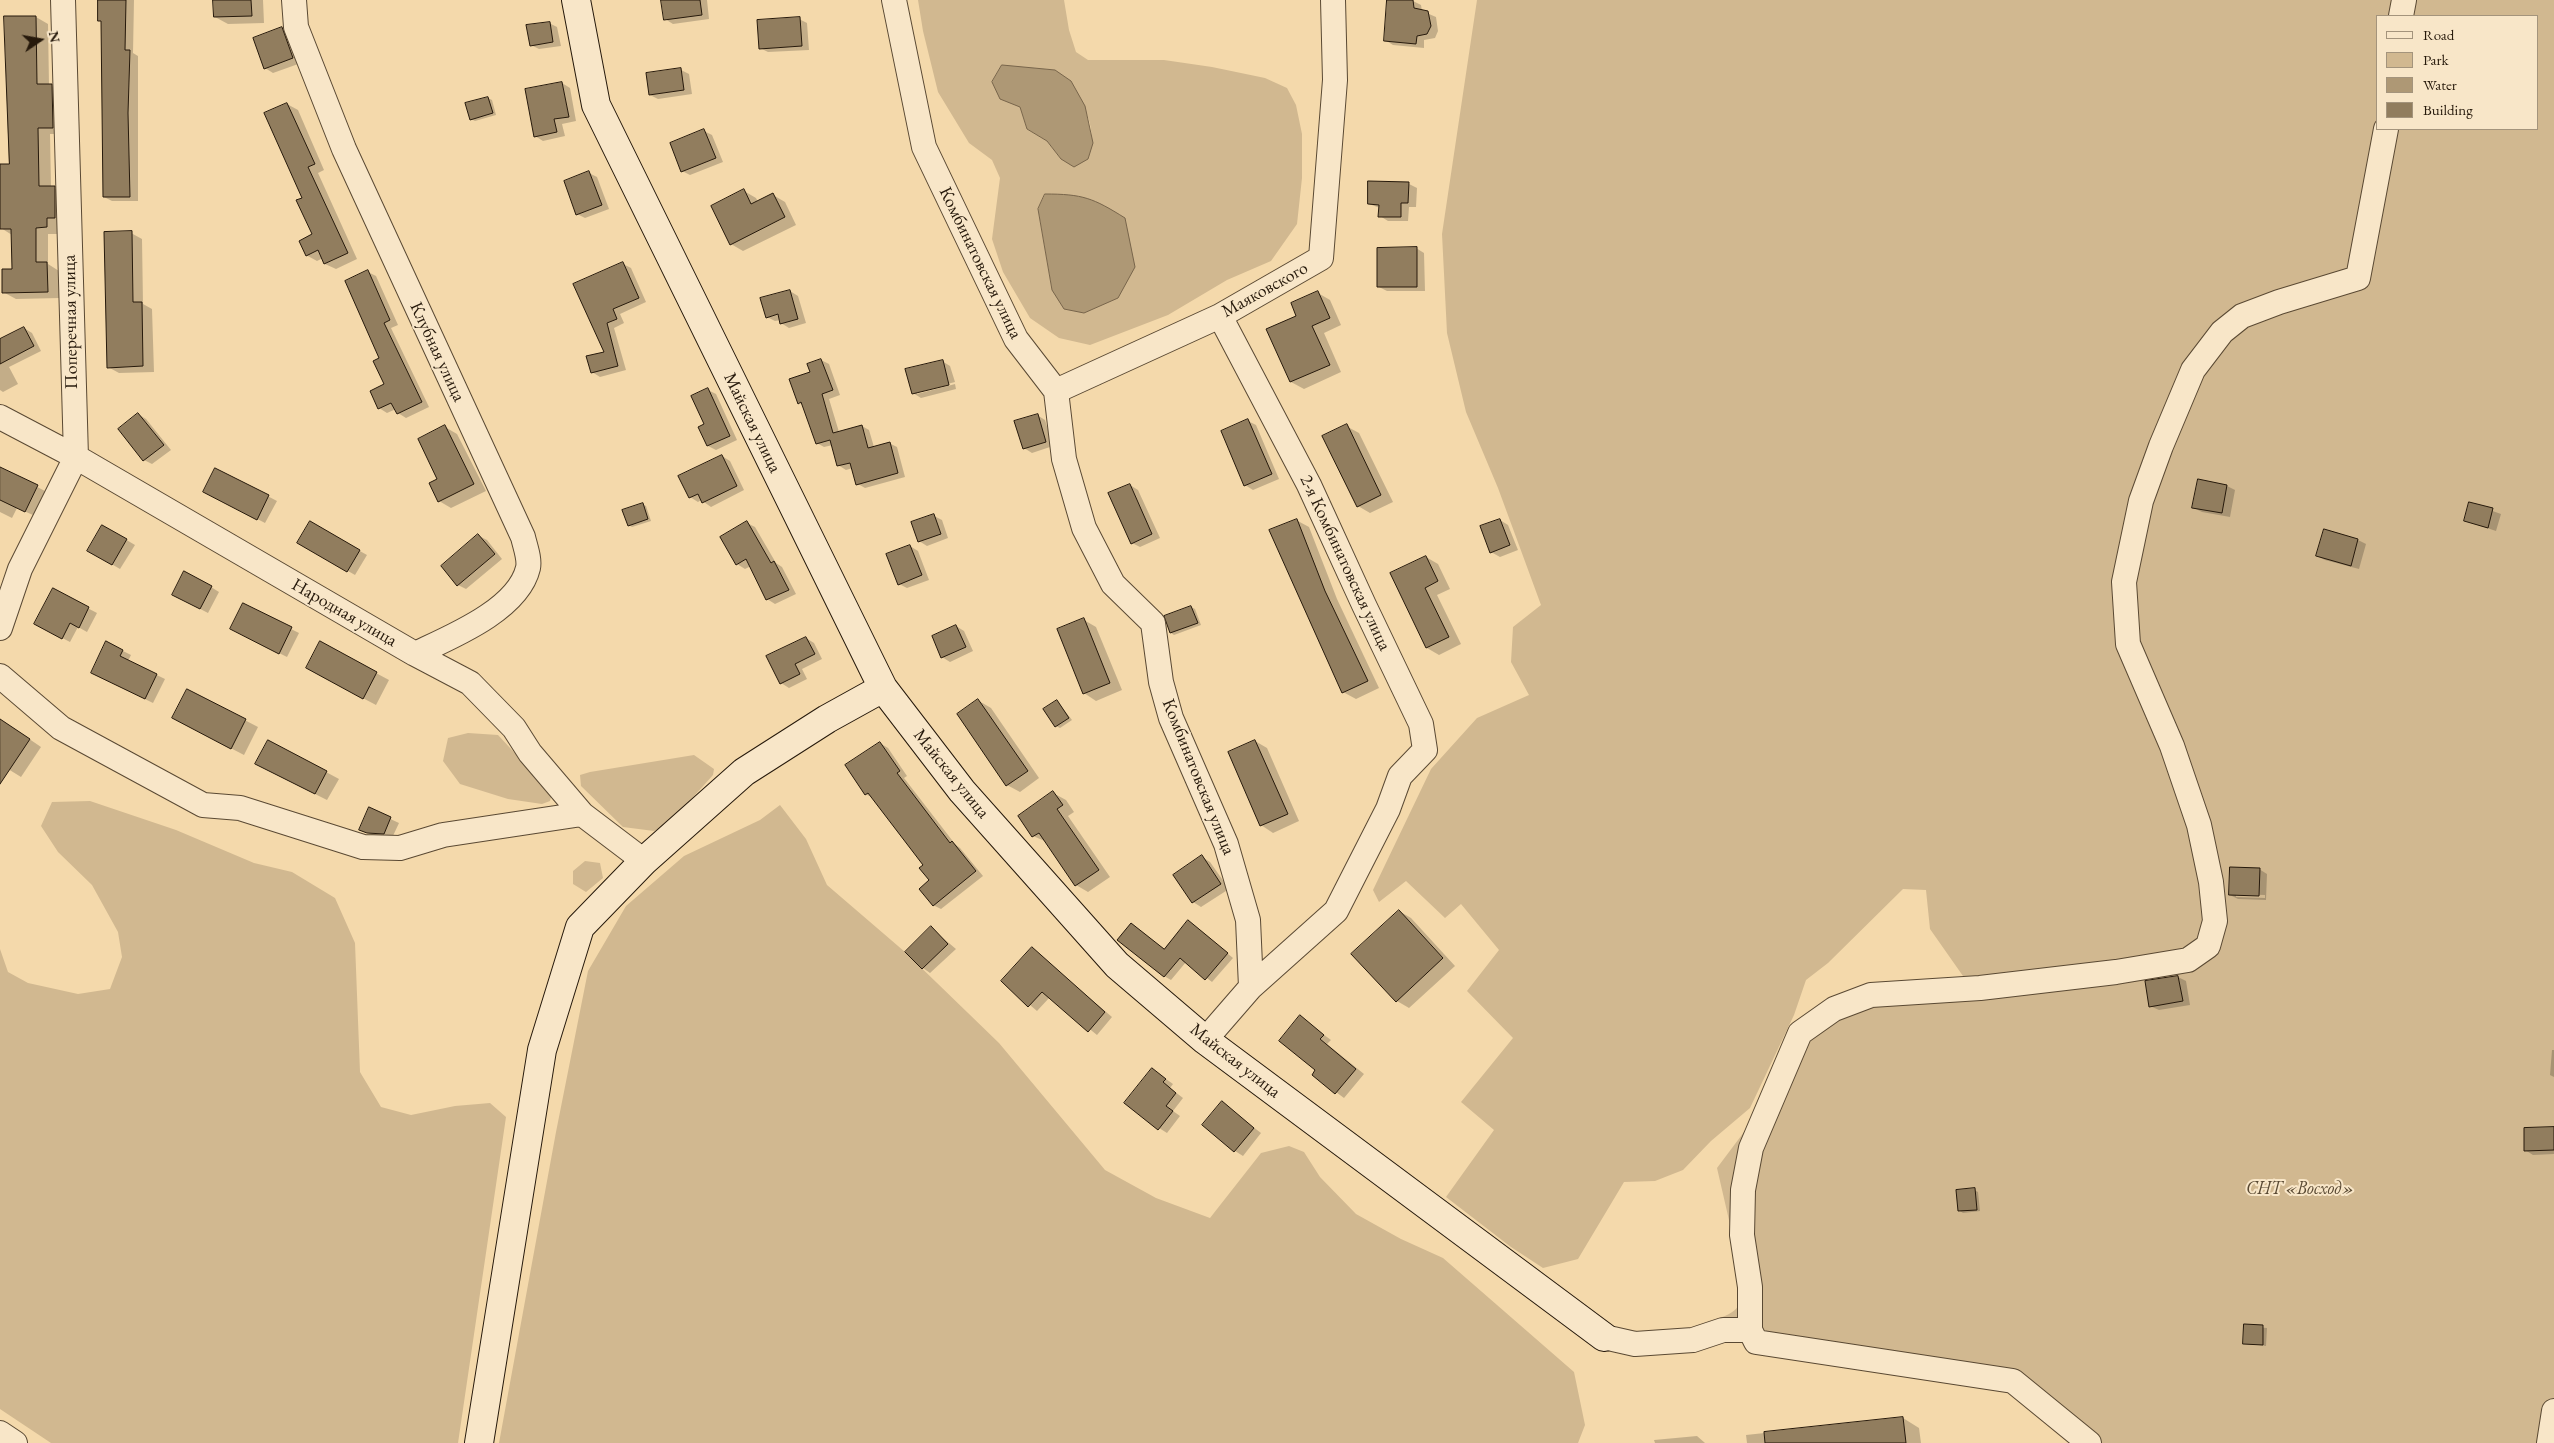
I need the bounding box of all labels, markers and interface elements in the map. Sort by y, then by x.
north arrow [15,15,65,65]
legend [2376,15,2539,130]
text: Road [2423,25,2454,44]
text: N [45,29,65,44]
text: Park [2423,50,2449,69]
text: Water [2423,75,2457,94]
text: Building [2423,100,2473,119]
street label: Комбинатовская улица [934,184,1026,342]
street label: Поперечная улица [59,255,83,389]
street label: Маяковского [1218,257,1312,323]
street label: Клубная улица [405,299,469,405]
street label: Майская улица [718,369,786,477]
street label: 2-я Комбинатовская улица [1295,472,1395,654]
street label: Народная улица [288,574,400,652]
street label: Комбинатовская улица [1157,696,1239,858]
street label: Майская улица [908,725,994,823]
street label: Майская улица [1185,1019,1285,1103]
park label: СНТ «Восход» [2246,1178,2354,1200]

